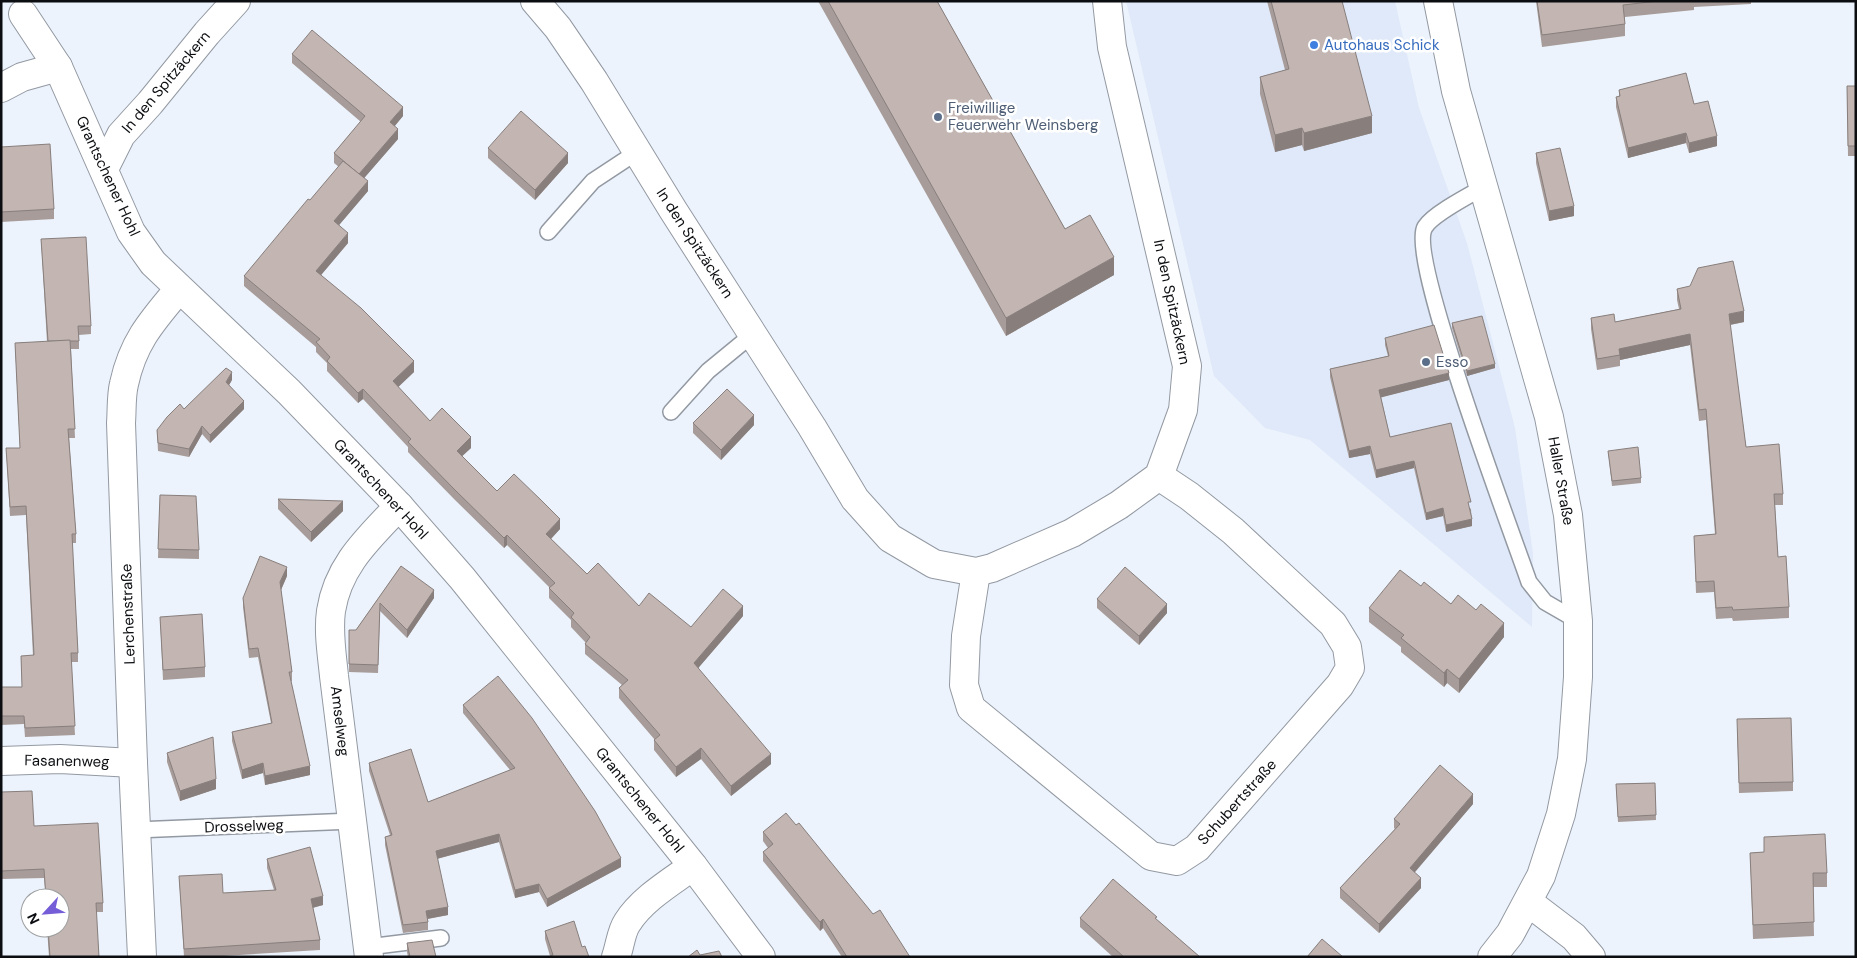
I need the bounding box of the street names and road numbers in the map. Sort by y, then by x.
street label: In den Spitzäckern [117,27,215,137]
street label: Grantschener Hohl [71,113,145,239]
street label: In den Spitzäckern [652,184,738,302]
street label: In den Spitzäckern [1149,238,1195,366]
street label: Grantschener Hohl [329,434,433,544]
street label: Haller Straße [1543,435,1579,527]
street label: Lerchenstraße [116,563,140,665]
street label: Amselweg [326,685,354,757]
street label: Grantschener Hohl [591,743,689,857]
street label: Fasanenweg [24,750,110,772]
street label: Schubertstraße [1193,755,1281,849]
street label: Drosselweg [204,815,284,837]

